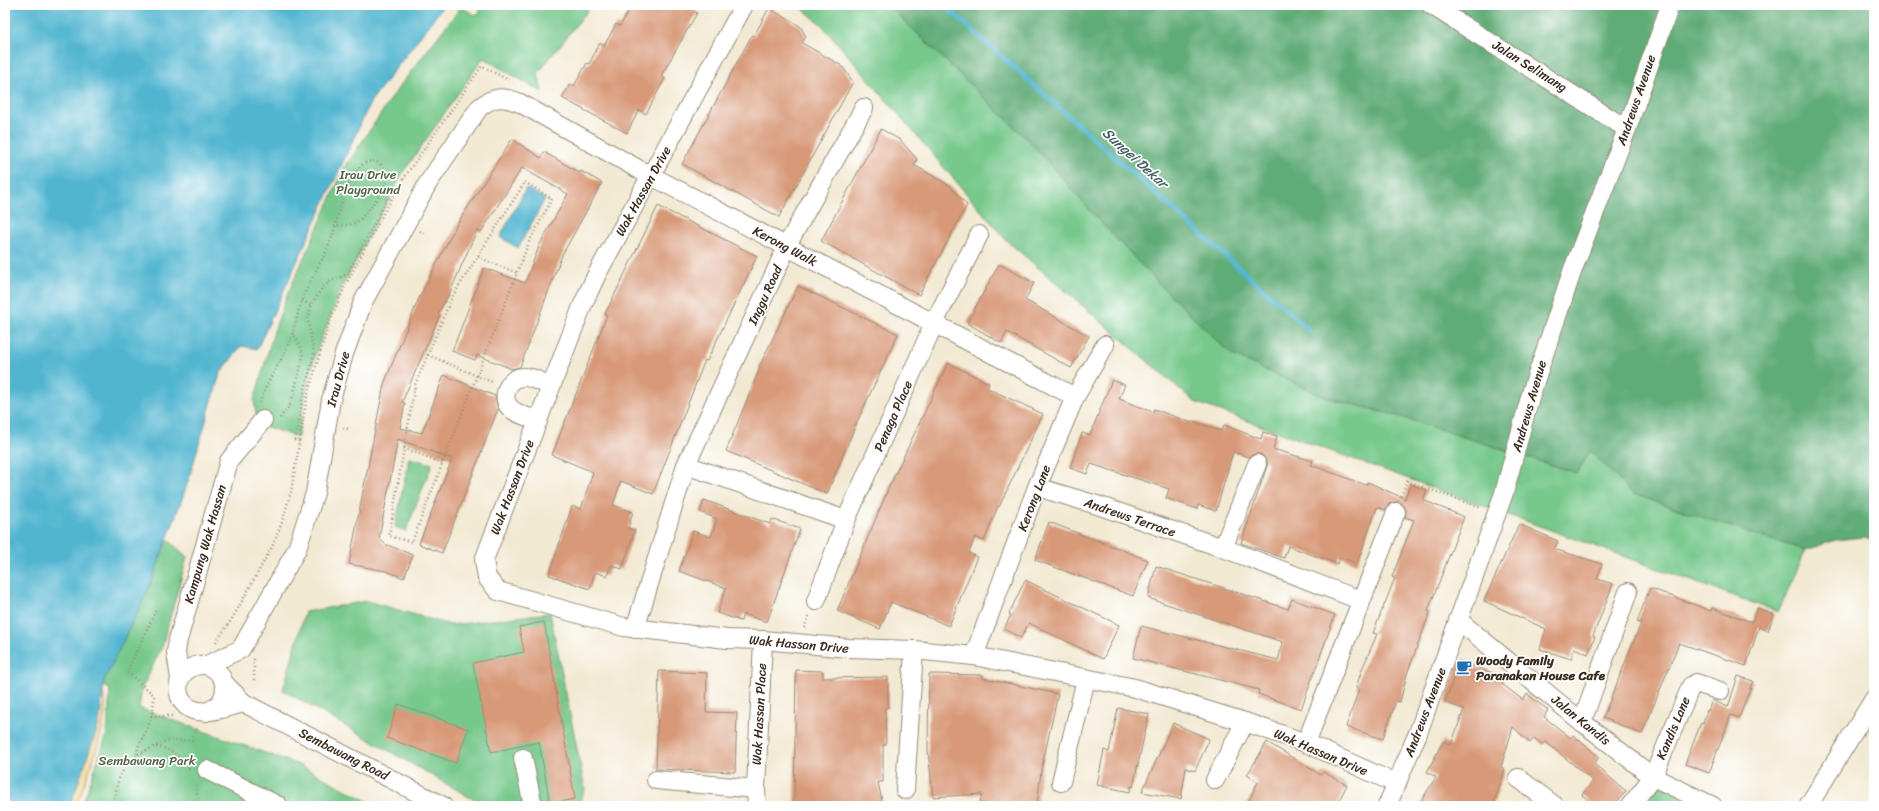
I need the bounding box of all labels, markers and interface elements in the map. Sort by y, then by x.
street label: Jalan Selimang [1487,33,1573,99]
street label: Andrews Avenue [1609,51,1662,149]
water label: Sungei Dekar [1096,121,1176,197]
street label: Wak Hassan Drive [609,141,677,240]
park label: Irau Drive Playground [336,163,401,201]
street label: Kerong Walk [748,219,822,273]
street label: Inggu Road [741,260,789,330]
street label: Irau Drive [319,348,357,410]
street label: Andrews Avenue [1505,357,1553,456]
street label: Penaga Place [867,376,919,455]
street label: Wak Hassan Drive [483,436,541,538]
street label: Kerong Lane [1011,461,1057,535]
street label: Kampung Wak Hassan [177,482,233,606]
street label: Andrews Terrace [1080,490,1179,544]
street label: Wak Hassan Drive [748,628,850,660]
place label: Woody Family Paranakan House Cafe [1476,649,1606,687]
cafe icon: Woody Family Paranakan House Cafe [1455,658,1473,676]
street label: Wak Hassan Place [745,662,773,766]
street label: Andrews Avenue [1397,663,1453,761]
street label: Jalan Kandis [1545,688,1616,751]
street label: Kandis Lane [1649,692,1697,763]
street label: Sembawang Road [295,721,394,787]
street label: Wak Hassan Drive [1270,722,1372,782]
park label: Sembawang Park [98,749,196,772]

